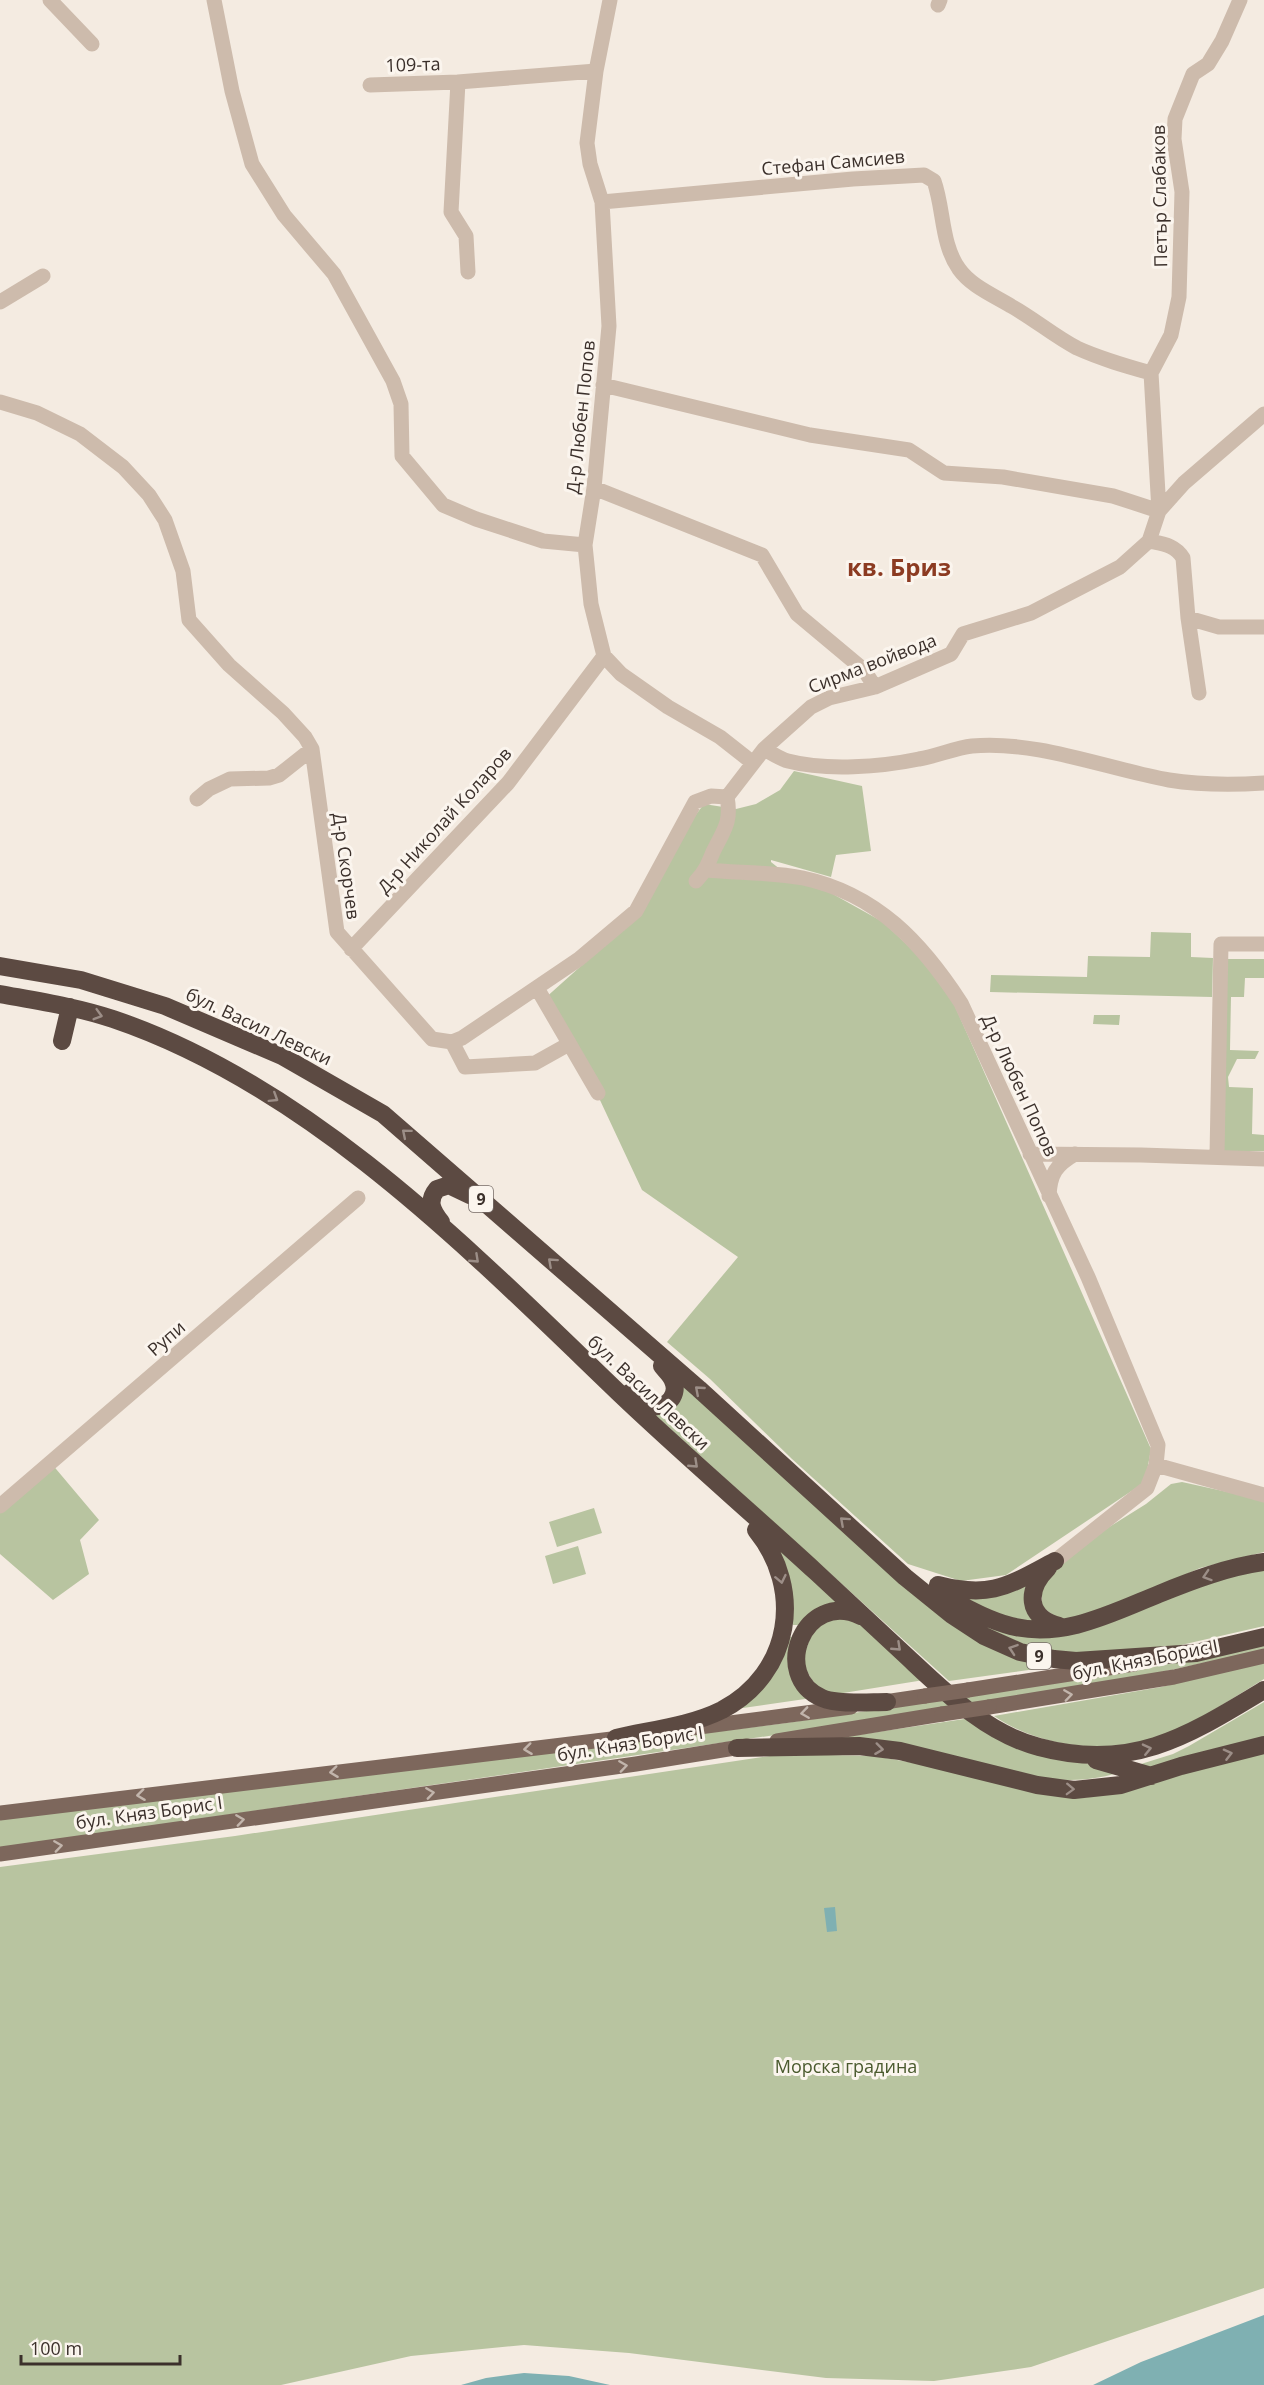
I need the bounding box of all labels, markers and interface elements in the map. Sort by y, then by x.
street label: 109-та [385,51,441,77]
street label: Петър Слабаков [1146,125,1172,267]
street label: Стефан Самсиев [760,144,906,180]
street label: Д-р Любен Попов [560,339,600,495]
district label: кв. Бриз [847,550,951,583]
street label: Сирма войвода [804,627,940,699]
street label: Д-р Николай Коларов [372,742,516,898]
street label: Д-р Скорчев [328,811,366,921]
street label: бул. Васил Левски [182,982,336,1070]
one-way arrow [92,1008,103,1020]
street label: Д-р Любен Попов [976,1010,1064,1160]
one-way arrow [268,1091,278,1103]
one-way arrow [402,1129,413,1140]
road number: 9 [469,1186,493,1212]
one-way arrow [469,1252,479,1263]
one-way arrow [548,1259,559,1270]
street label: Рупи [142,1315,190,1361]
street label: бул. Васил Левски [583,1329,715,1455]
one-way arrow [695,1386,706,1397]
one-way arrow [688,1457,698,1468]
one-way arrow [840,1517,850,1528]
one-way arrow [1202,1569,1213,1581]
one-way arrow [774,1574,787,1584]
street label: бул. Княз Борис I [1070,1633,1220,1685]
one-way arrow [890,1640,901,1651]
road number: 9 [1027,1643,1051,1669]
one-way arrow [1008,1644,1019,1657]
one-way arrow [1063,1689,1072,1701]
one-way arrow [800,1707,809,1719]
street label: бул. Княз Борис I [555,1720,705,1766]
one-way arrow [524,1742,533,1755]
one-way arrow [875,1742,884,1755]
one-way arrow [1142,1743,1152,1756]
one-way arrow [1222,1749,1232,1762]
one-way arrow [618,1760,628,1772]
one-way arrow [330,1765,339,1778]
one-way arrow [1065,1783,1074,1796]
one-way arrow [425,1787,435,1799]
one-way arrow [136,1788,145,1801]
street label: бул. Княз Борис I [74,1790,224,1834]
one-way arrow [235,1815,244,1827]
one-way arrow [53,1841,63,1853]
park label: Морска градина [775,2054,917,2078]
scale bar [21,2328,180,2366]
text: 100 m [30,2336,82,2360]

